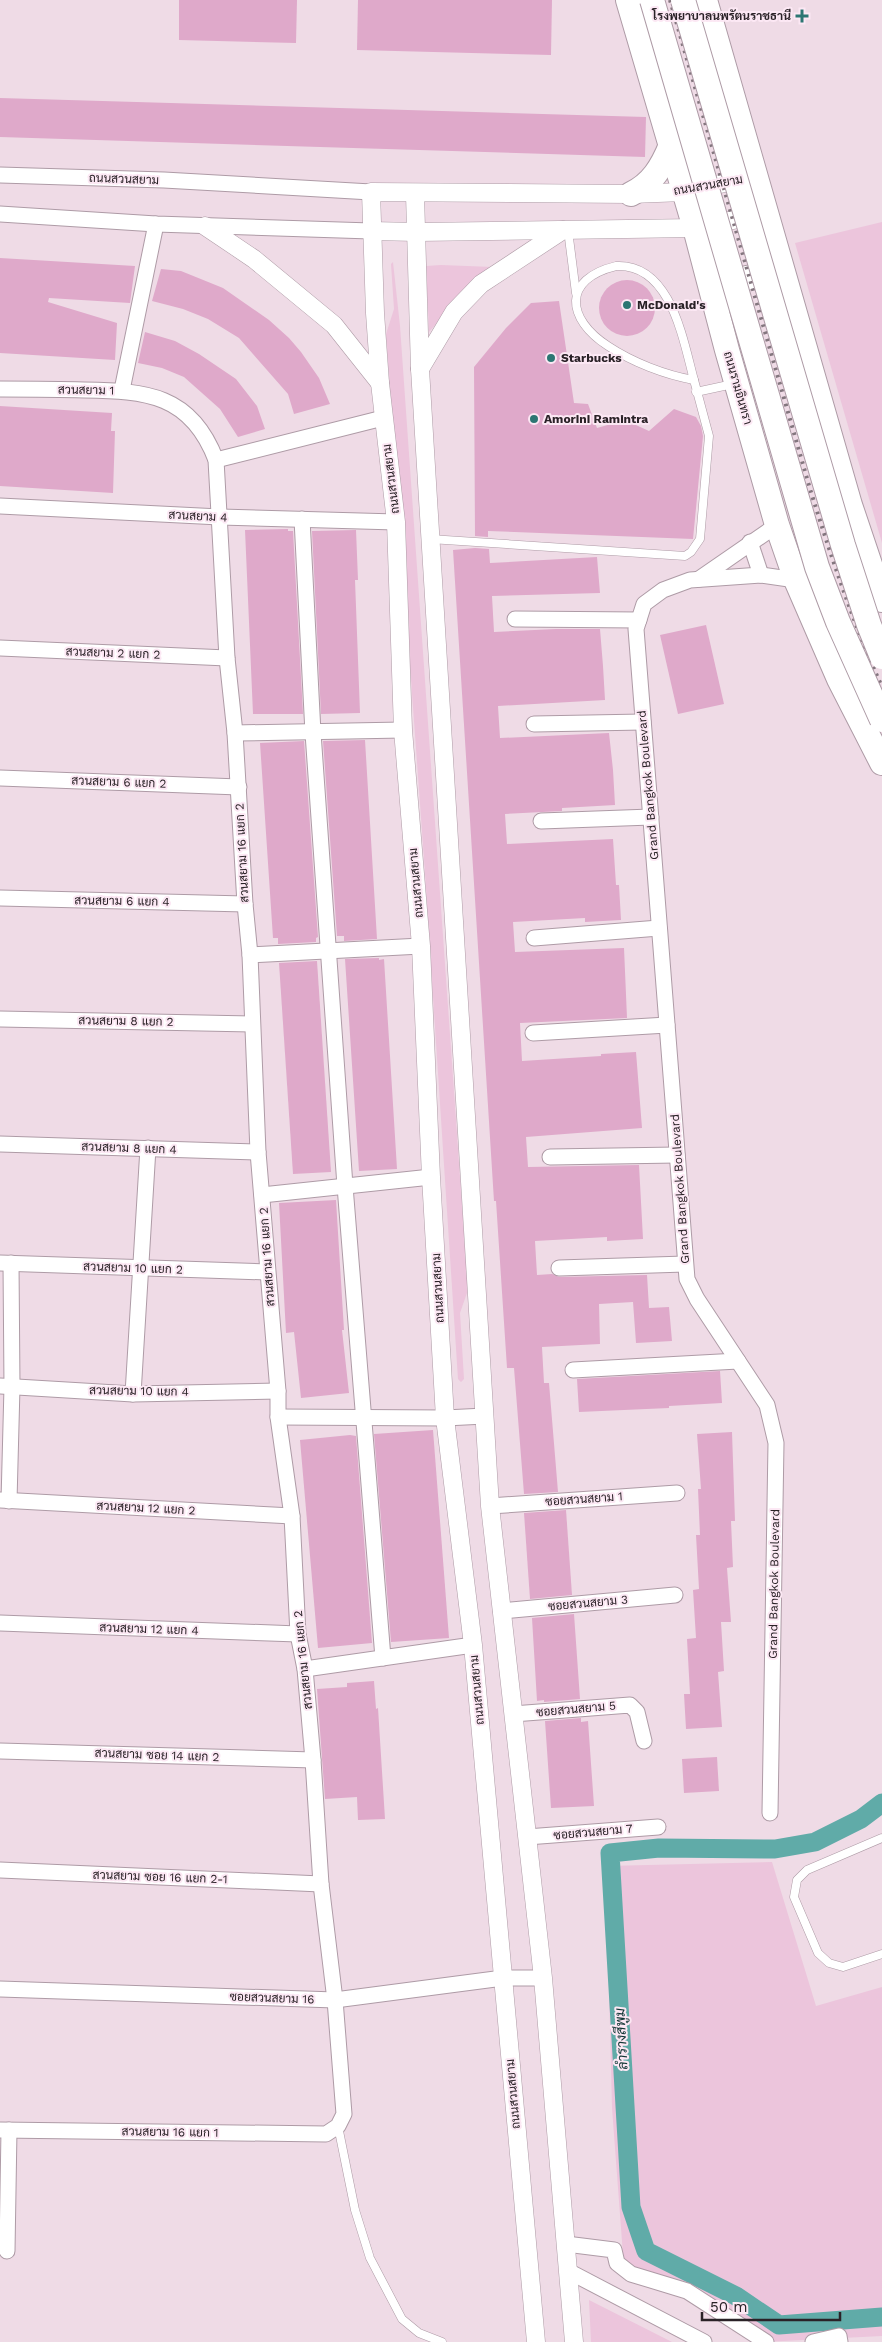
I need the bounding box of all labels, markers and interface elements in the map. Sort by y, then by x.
place label: โรงพยาบาลนพรัตนราชธานี [651,8,791,23]
marker: โรงพยาบาลนพรัตนราชธานี [795,9,809,23]
street label: ถนนสวนสยาม [89,171,159,187]
street label: ถนนสวนสยาม [672,172,744,198]
place label: McDonald's [637,298,706,312]
marker: McDonald's [621,299,633,311]
street label: ถนนรามอินทรา [721,350,755,426]
place label: Starbucks [561,351,622,365]
marker: Starbucks [545,352,557,364]
street label: สวนสยาม 1 [58,383,114,397]
place label: Amorini Ramintra [544,412,648,426]
marker: Amorini Ramintra [528,413,540,425]
street label: ถนนสวนสยาม [380,443,402,515]
street label: สวนสยาม 4 [168,507,228,525]
street label: สวนสยาม 2 แยก 2 [65,644,161,662]
street label: Grand Bangkok Boulevard [634,710,662,860]
street label: สวนสยาม 6 แยก 2 [71,773,167,791]
street label: สวนสยาม 16 แยก 2 [232,803,252,903]
street label: ถนนสวนสยาม [406,848,426,918]
street label: สวนสยาม 6 แยก 4 [74,893,170,909]
street label: สวนสยาม 8 แยก 2 [78,1013,174,1029]
street label: Grand Bangkok Boulevard [668,1114,692,1264]
street label: สวนสยาม 8 แยก 4 [81,1139,177,1157]
street label: สวนสยาม 16 แยก 2 [257,1207,277,1307]
street label: ถนนสวนสยาม [429,1253,447,1323]
street label: สวนสยาม 10 แยก 2 [83,1259,183,1277]
street label: สวนสยาม 10 แยก 4 [89,1383,189,1399]
street label: ซอยสวนสยาม 1 [545,1489,623,1509]
street label: สวนสยาม 12 แยก 2 [96,1498,196,1518]
street label: Grand Bangkok Boulevard [766,1509,782,1659]
street label: ซอยสวนสยาม 3 [547,1593,629,1613]
street label: สวนสยาม 16 แยก 2 [291,1610,315,1710]
street label: สวนสยาม 12 แยก 4 [99,1620,199,1638]
street label: ถนนสวนสยาม [467,1655,487,1725]
street label: ซอยสวนสยาม 5 [535,1699,617,1719]
street label: สวนสยาม ซอย 14 แยก 2 [94,1746,220,1764]
street label: ซอยสวนสยาม 7 [553,1822,633,1842]
street label: สวนสยาม ซอย 16 แยก 2-1 [92,1868,228,1886]
street label: ซอยสวนสยาม 16 [229,1990,315,2006]
water label: ลำรางสีพูม [610,2007,633,2070]
street label: ถนนสวนสยาม [503,2059,523,2129]
street label: สวนสยาม 16 แยก 1 [121,2124,219,2140]
scale bar [702,2290,840,2322]
text: 50 m [710,2298,747,2316]

